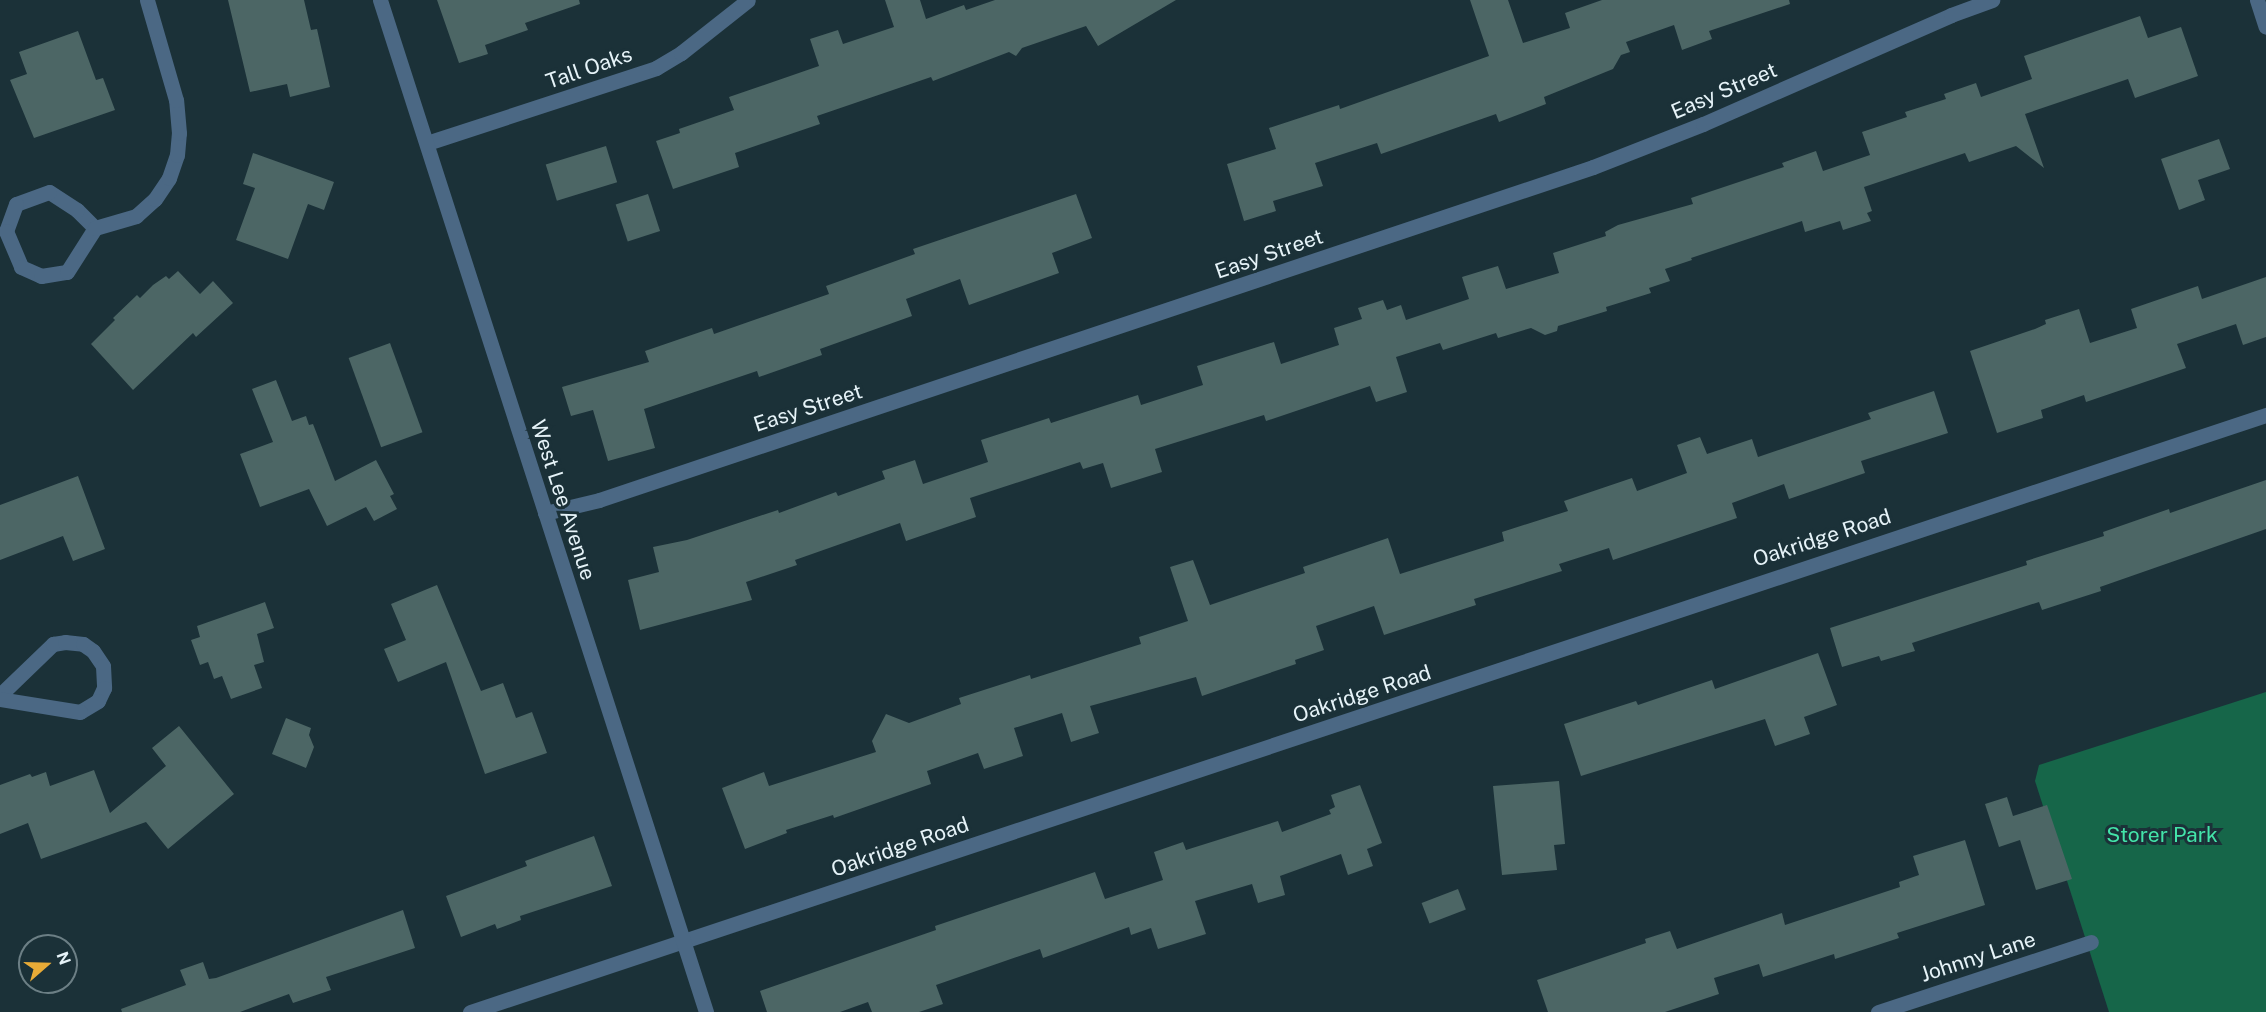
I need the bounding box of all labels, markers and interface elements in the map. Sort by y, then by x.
street label: Tall Oaks [543,42,635,94]
street label: Easy Street [1667,57,1781,125]
street label: Easy Street [1212,224,1326,284]
street label: Easy Street [751,379,865,437]
street label: West Lee Avenue [525,417,601,583]
street label: Oakridge Road [1750,504,1894,572]
street label: Oakridge Road [1290,660,1434,728]
street label: Oakridge Road [828,812,972,882]
park label: Storer Park [2106,822,2218,848]
street label: Johnny Lane [1917,927,2039,987]
north arrow [18,934,78,994]
text: N [52,949,75,967]

